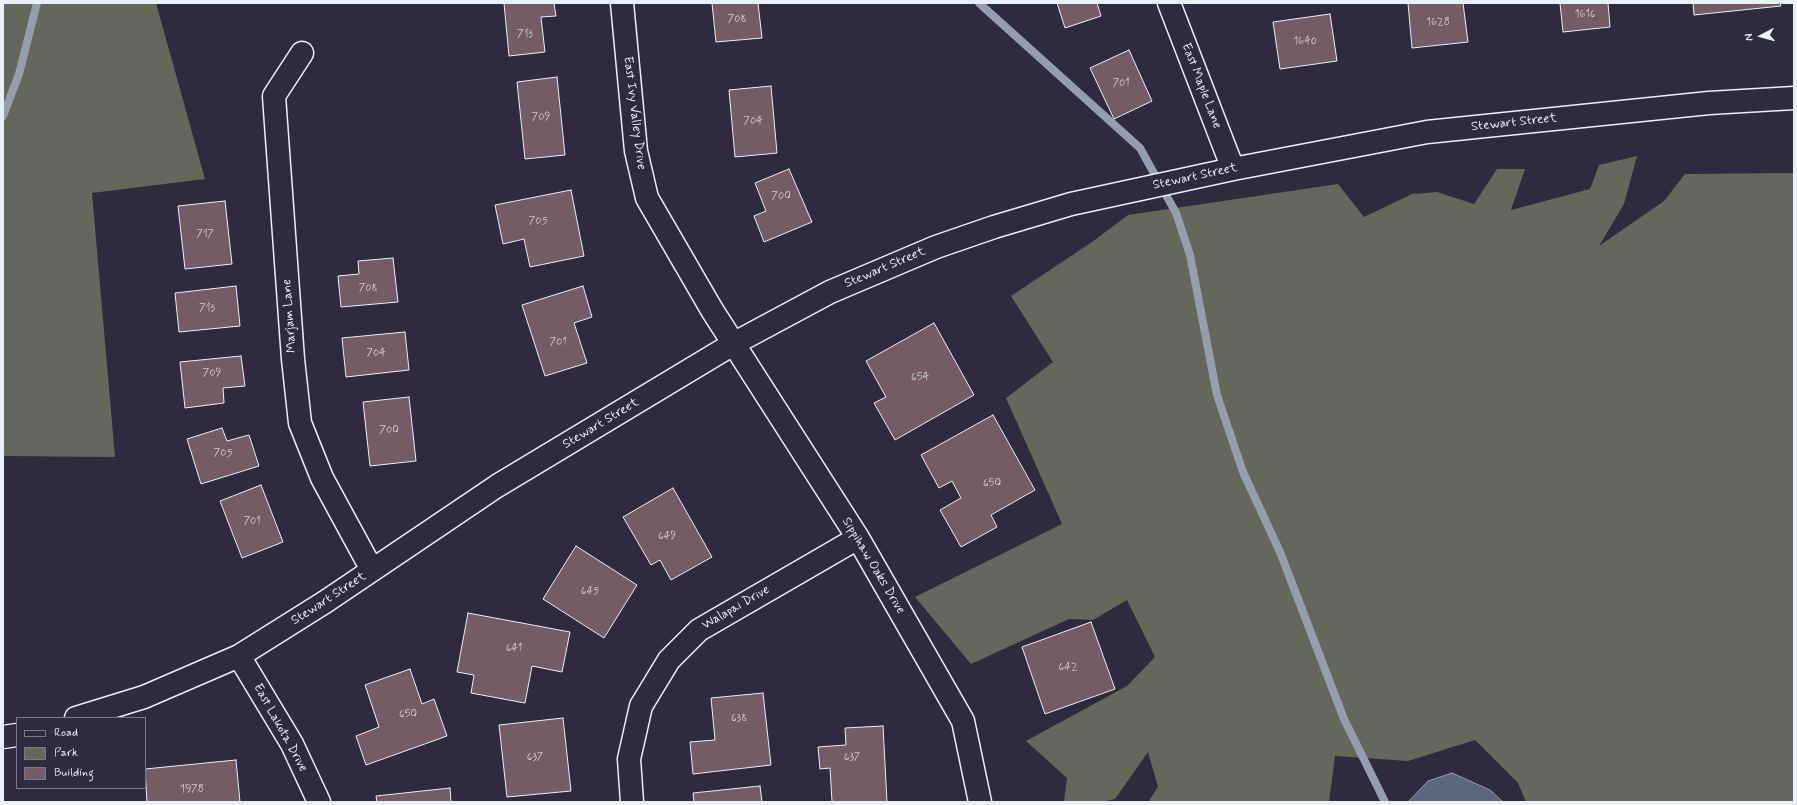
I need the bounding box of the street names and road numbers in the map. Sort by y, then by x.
street label: East Maple Lane [1178,41,1224,131]
street label: East Ivy Valley Drive [619,55,649,171]
street label: Stewart Street [1470,111,1558,135]
street label: Stewart Street [1151,160,1239,194]
street label: Stewart Street [842,244,928,292]
street label: Marjam Lane [280,278,300,354]
street label: Stewart Street [560,395,642,453]
street label: Sippihaw Oaks Drive [838,515,908,617]
street label: Stewart Street [289,569,369,629]
street label: Walapai Drive [699,582,773,634]
street label: East Lakota Drive [249,681,311,775]

